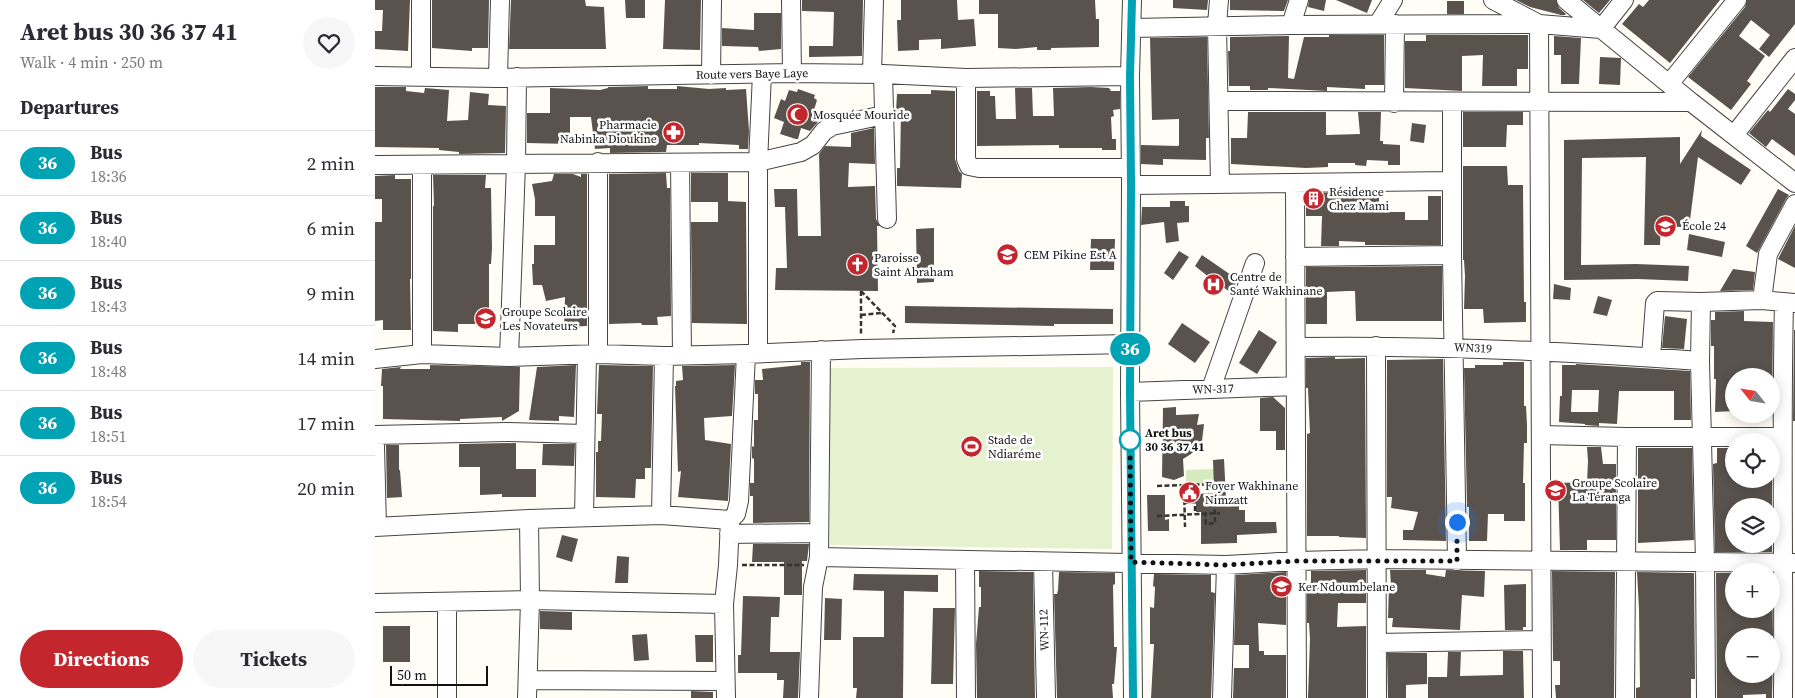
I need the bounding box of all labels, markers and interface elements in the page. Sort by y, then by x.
text: Aret bus 30 36 37 41 [20,15,238,48]
button: heart [303,17,355,69]
text: Walk · 4 min · 250 m [20,51,163,73]
street label: Route vers Baye Laye [696,65,808,83]
text: Departures [20,94,119,120]
mosque icon: Mosquée Mouride [785,103,809,127]
place label: Mosquée Mouride [813,107,910,123]
place label: Pharmacie Nabinka Dioukine [560,117,657,147]
pharmacy icon: Pharmacie Nabinka Dioukine [661,120,685,144]
text: Bus [90,139,122,165]
text: 36 [38,150,57,175]
text: 2 min [307,150,355,176]
text: 18:36 [90,165,127,187]
place label: Résidence Chez Mami [1329,184,1390,214]
building icon: Résidence Chez Mami [1301,187,1325,211]
text: Bus [90,204,122,230]
school or university icon: École 24 [1654,214,1678,238]
text: 36 [38,215,57,240]
text: 6 min [307,215,355,241]
place label: École 24 [1682,218,1726,234]
text: 18:40 [90,230,127,252]
school or university icon: CEM Pikine Est A [996,243,1020,267]
place label: CEM Pikine Est A [1024,247,1117,263]
place label: Paroisse Saint Abraham [874,250,954,280]
church icon: Paroisse Saint Abraham [846,253,870,277]
text: Bus [90,269,122,295]
place label: Centre de Santé Wakhinane [1230,269,1323,299]
hospital icon: Centre de Santé Wakhinane [1202,272,1226,296]
text: 36 [38,280,57,305]
text: 9 min [307,280,355,306]
text: 18:43 [90,295,127,317]
place label: Groupe Scolaire Les Novateurs [502,304,587,334]
school or university icon: Groupe Scolaire Les Novateurs [474,307,498,331]
line badge: 36 [1107,333,1153,365]
text: Bus [90,334,122,360]
text: 36 [1120,336,1140,361]
street label: WN319 [1454,339,1492,357]
text: 36 [38,345,57,370]
text: 14 min [297,345,355,371]
text: 18:48 [90,360,127,382]
north arrow [1725,368,1780,422]
map controls [1725,368,1780,683]
street label: WN-317 [1192,380,1234,398]
text: Bus [90,399,122,425]
text: 36 [38,410,57,435]
text: 17 min [297,410,355,436]
text: 18:51 [90,425,127,447]
place label: Aret bus 30 36 37 41 [1145,425,1205,455]
marker: Aret bus 30 36 37 41 [1119,429,1141,451]
place label: Stade de Ndiaréme [988,432,1041,462]
button: locate [1725,433,1780,488]
sports icon: Stade de Ndiaréme [960,435,984,459]
text: Bus [90,464,122,490]
text: 36 [38,475,57,500]
text: 20 min [297,475,355,501]
place label: Groupe Scolaire La Téranga [1572,475,1657,505]
place label: Foyer Wakhinane Nimzatt [1205,478,1298,508]
school or university icon: Groupe Scolaire La Téranga [1544,478,1568,502]
public building icon: Foyer Wakhinane Nimzatt [1177,481,1201,505]
text: 18:54 [90,490,127,512]
button: layers [1725,498,1780,553]
your location [1445,510,1470,535]
button: + [1725,563,1780,618]
school or university icon: Ker Ndoumbelane [1270,575,1294,599]
place label: Ker Ndoumbelane [1298,579,1395,595]
street label: WN-112 [1035,609,1053,651]
button: − [1725,628,1780,683]
button: Directions [20,630,183,688]
button: Tickets [193,630,355,688]
scale bar [390,663,487,686]
text: 50 m [397,665,427,685]

